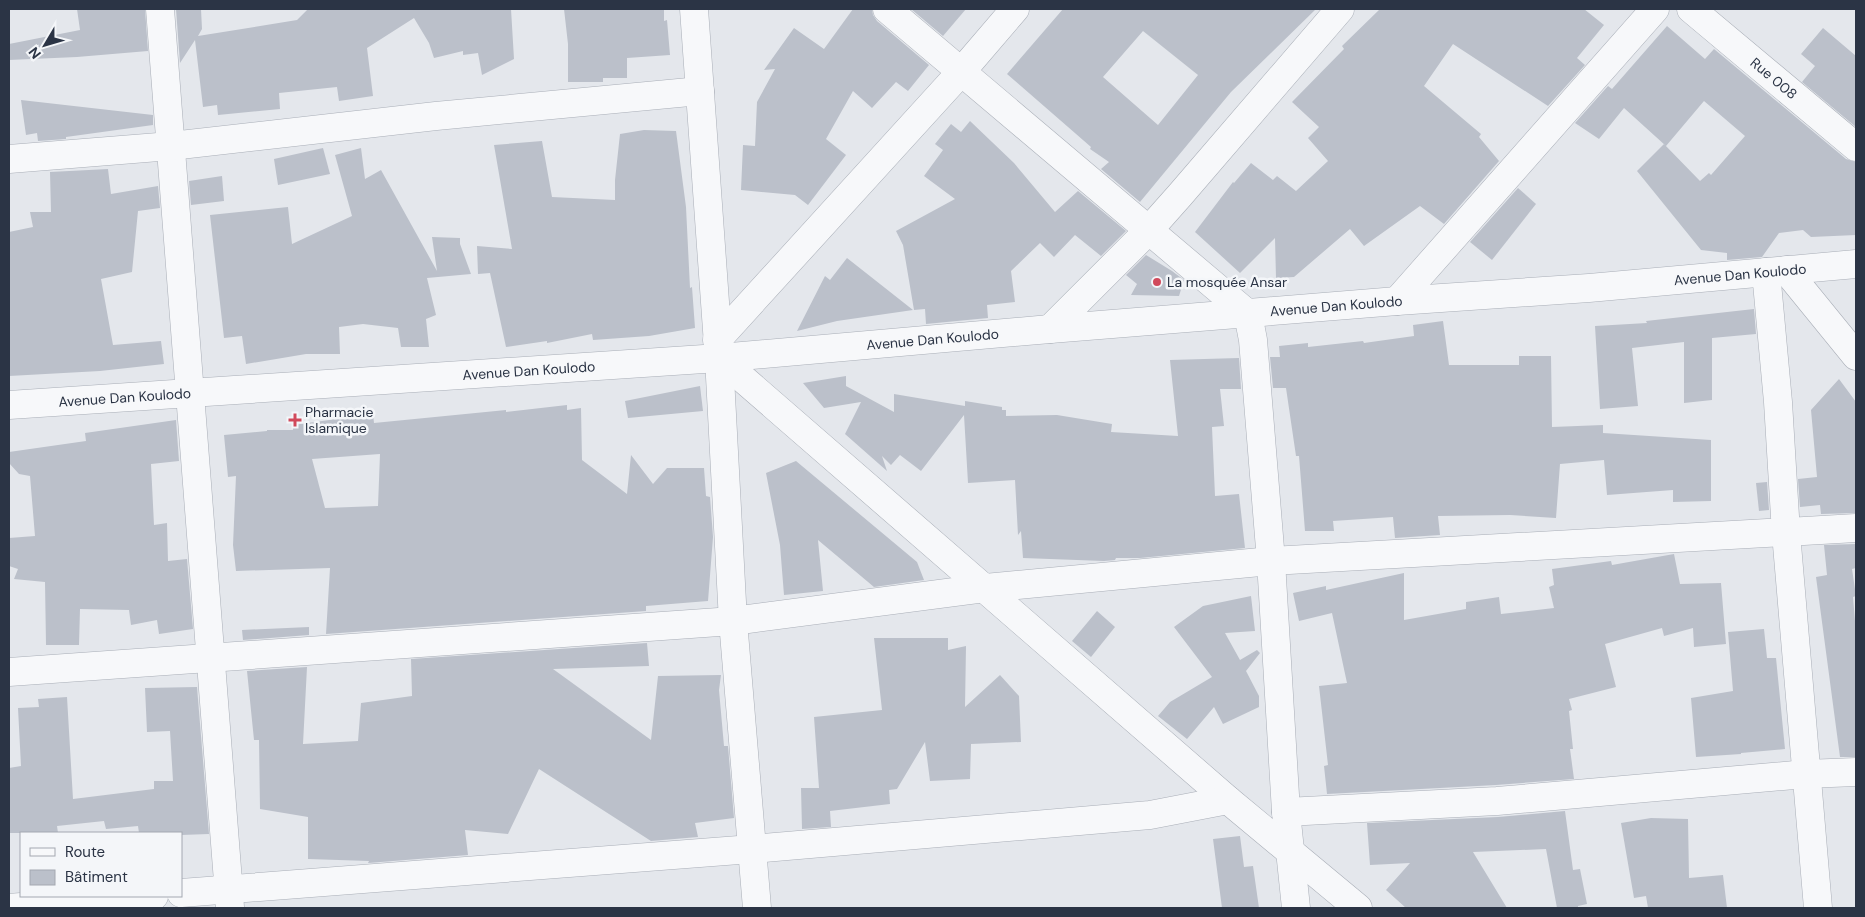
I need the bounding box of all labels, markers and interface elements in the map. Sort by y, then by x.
north arrow [20,20,70,70]
text: N [25,43,45,63]
street label: Rue 008 [1747,54,1801,103]
street label: Avenue Dan Koulodo [1673,260,1807,289]
place label: La mosquée Ansar [1167,273,1287,291]
marker: La mosquée Ansar [1151,276,1163,288]
street label: Avenue Dan Koulodo [1269,292,1403,320]
street label: Avenue Dan Koulodo [866,325,1000,354]
street label: Avenue Dan Koulodo [462,357,596,384]
street label: Avenue Dan Koulodo [58,384,192,411]
place label: Pharmacie Islamique [305,403,373,437]
marker: Pharmacie Islamique [289,414,301,426]
legend [20,832,182,897]
text: Route [65,842,105,862]
text: Bâtiment [65,867,128,887]

